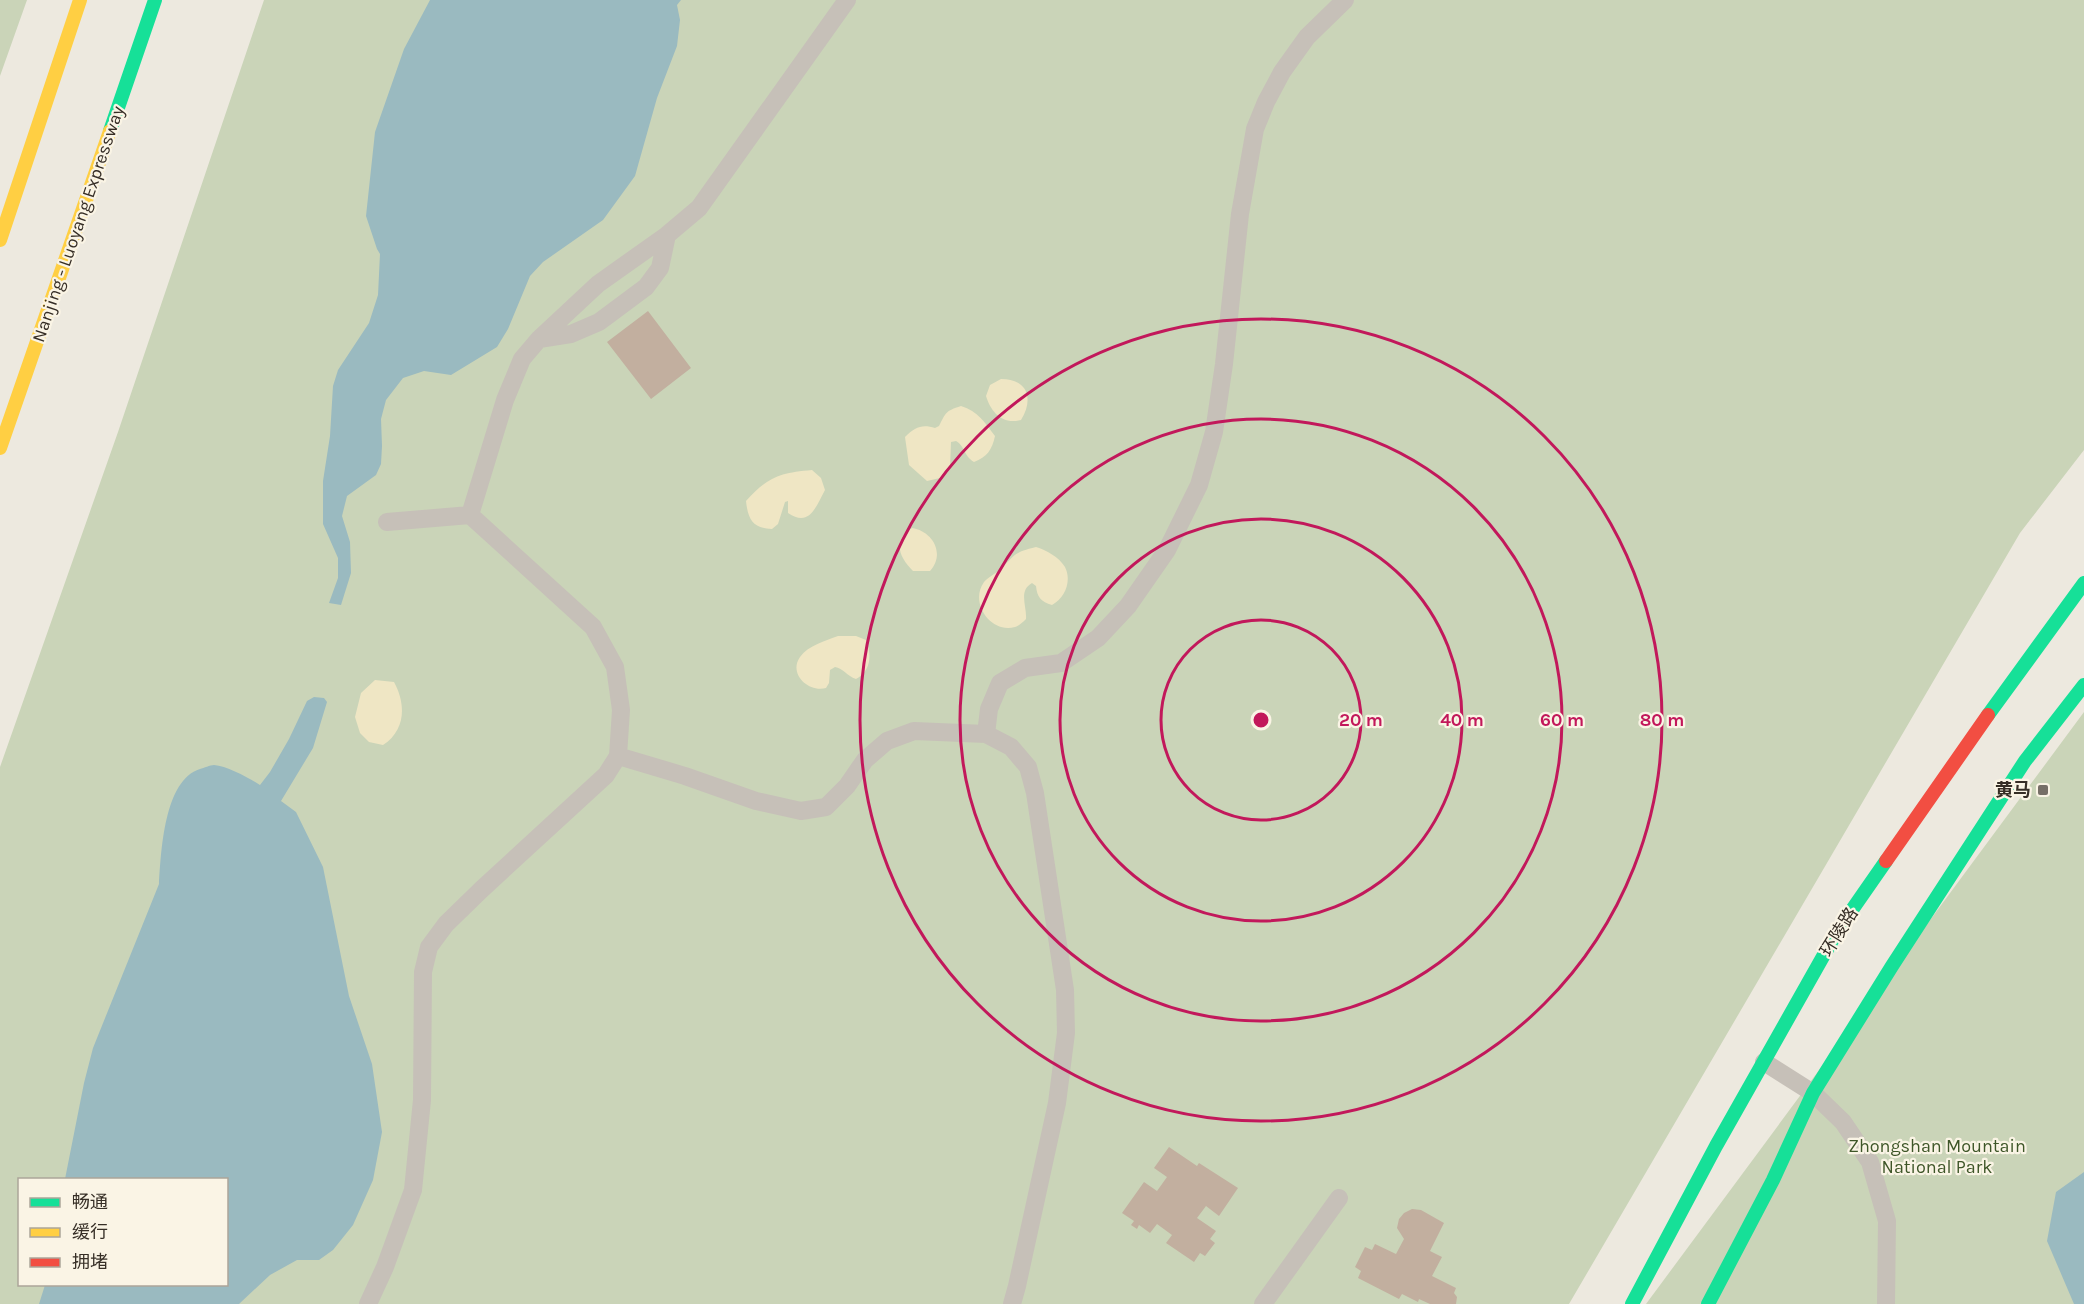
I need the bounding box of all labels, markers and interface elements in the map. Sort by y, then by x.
street label: Nanjing - Luoyang Expressway [27,102,129,345]
text: 20 m [1339,709,1383,731]
text: 40 m [1440,709,1484,731]
text: 60 m [1540,709,1584,731]
text: 80 m [1640,709,1684,731]
centre of rings [1251,710,1271,730]
place label: 黄马 [1995,779,2031,801]
marker: 黄马 [2036,783,2050,797]
street label: 环陵路 [1815,903,1863,961]
park label: Zhongshan Mountain National Park [1848,1135,2026,1178]
legend [18,1178,228,1286]
text: 畅通 [72,1191,108,1213]
text: 缓行 [72,1221,108,1243]
text: 拥堵 [72,1251,108,1273]

